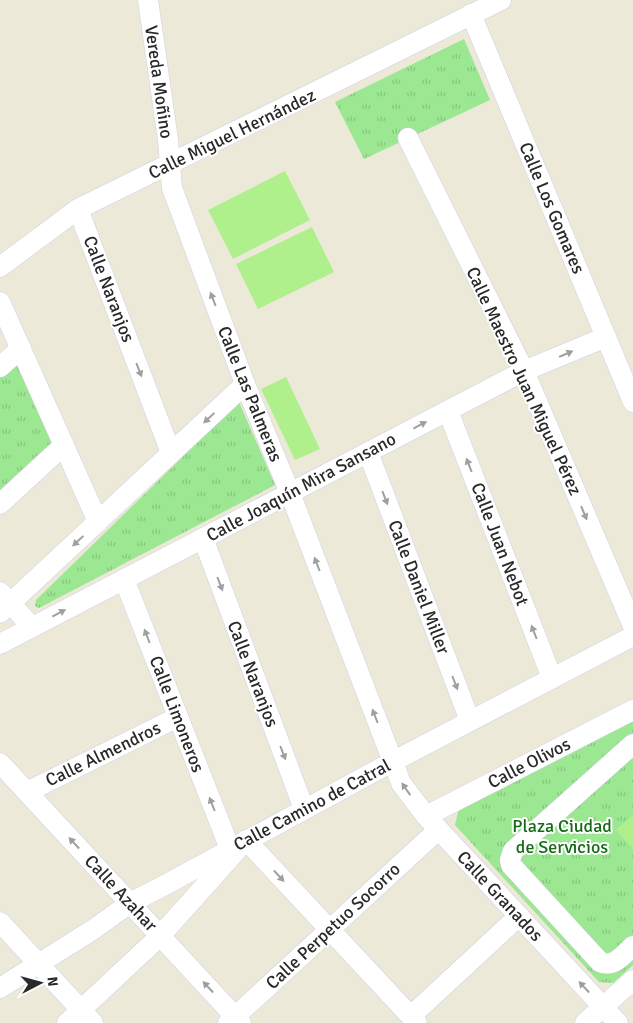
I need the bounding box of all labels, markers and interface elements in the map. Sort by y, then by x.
street label: Vereda Moñino [140,24,178,140]
street label: Calle Miguel Hernández [145,84,319,184]
street label: Calle Los Gomares [514,139,590,277]
street label: Calle Naranjos [79,233,139,345]
street label: Calle Maestro Juan Miguel Pérez [461,263,587,499]
one-way arrow [209,291,217,306]
street label: Calle Las Palmeras [213,323,287,465]
one-way arrow [559,349,573,357]
one-way arrow [136,362,143,377]
one-way arrow [204,412,216,424]
one-way arrow [413,421,427,429]
street label: Calle Joaquín Mira Sansano [202,428,400,546]
one-way arrow [465,457,472,472]
street label: Calle Juan Nebot [466,479,534,609]
one-way arrow [381,491,389,506]
one-way arrow [581,506,589,520]
street label: Calle Daniel Miller [383,517,455,658]
one-way arrow [71,535,84,546]
one-way arrow [313,557,320,572]
one-way arrow [216,577,224,592]
one-way arrow [51,609,66,617]
street label: Calle Naranjos [223,618,283,730]
one-way arrow [530,625,538,639]
one-way arrow [142,629,150,643]
street label: Calle Limoneros [145,653,209,775]
one-way arrow [452,675,460,690]
one-way arrow [371,708,379,723]
street label: Calle Almendros [42,717,164,791]
street label: Calle Olivos [484,733,574,793]
one-way arrow [280,745,287,760]
street label: Calle Camino de Catral [230,754,394,856]
one-way arrow [401,782,411,795]
one-way arrow [208,796,215,811]
park label: Plaza Ciudad de Servicios [512,815,612,858]
one-way arrow [68,837,80,849]
street label: Calle Granados [452,846,548,946]
street label: Calle Azahar [80,850,162,936]
street label: Calle Perpetuo Socorro [261,858,405,994]
one-way arrow [273,870,285,882]
north arrow [15,958,65,1008]
text: N [43,976,61,987]
one-way arrow [202,982,214,994]
one-way arrow [578,982,590,994]

